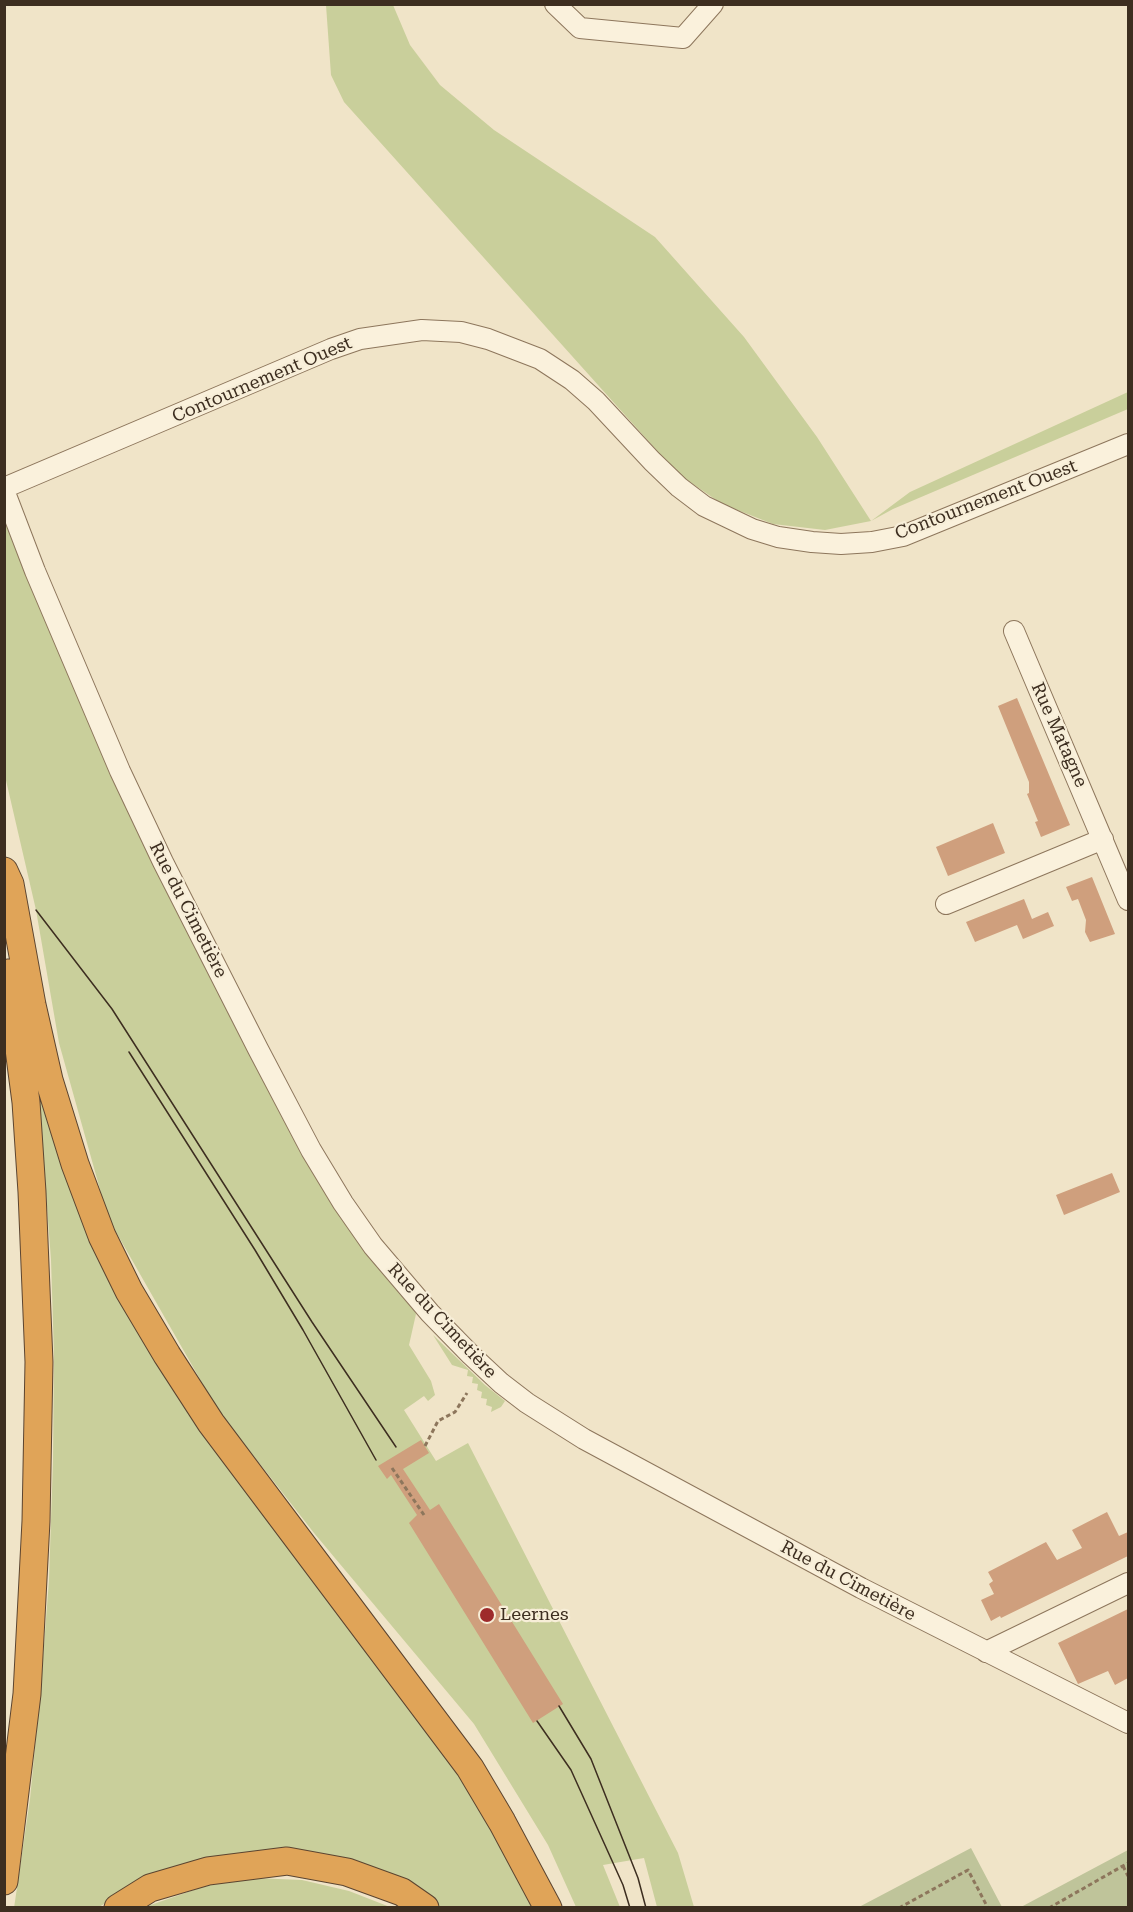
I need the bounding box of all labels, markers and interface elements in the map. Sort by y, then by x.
street label: Contournement Ouest [169,332,355,428]
street label: Contournement Ouest [892,455,1080,545]
street label: Rue Matagne [1026,679,1092,791]
street label: Rue du Cimetière [144,838,232,982]
street label: Rue du Cimetière [383,1259,501,1383]
street label: Rue du Cimetière [777,1536,919,1626]
place label: Leernes [500,1604,569,1626]
marker: Leernes [478,1606,496,1624]

